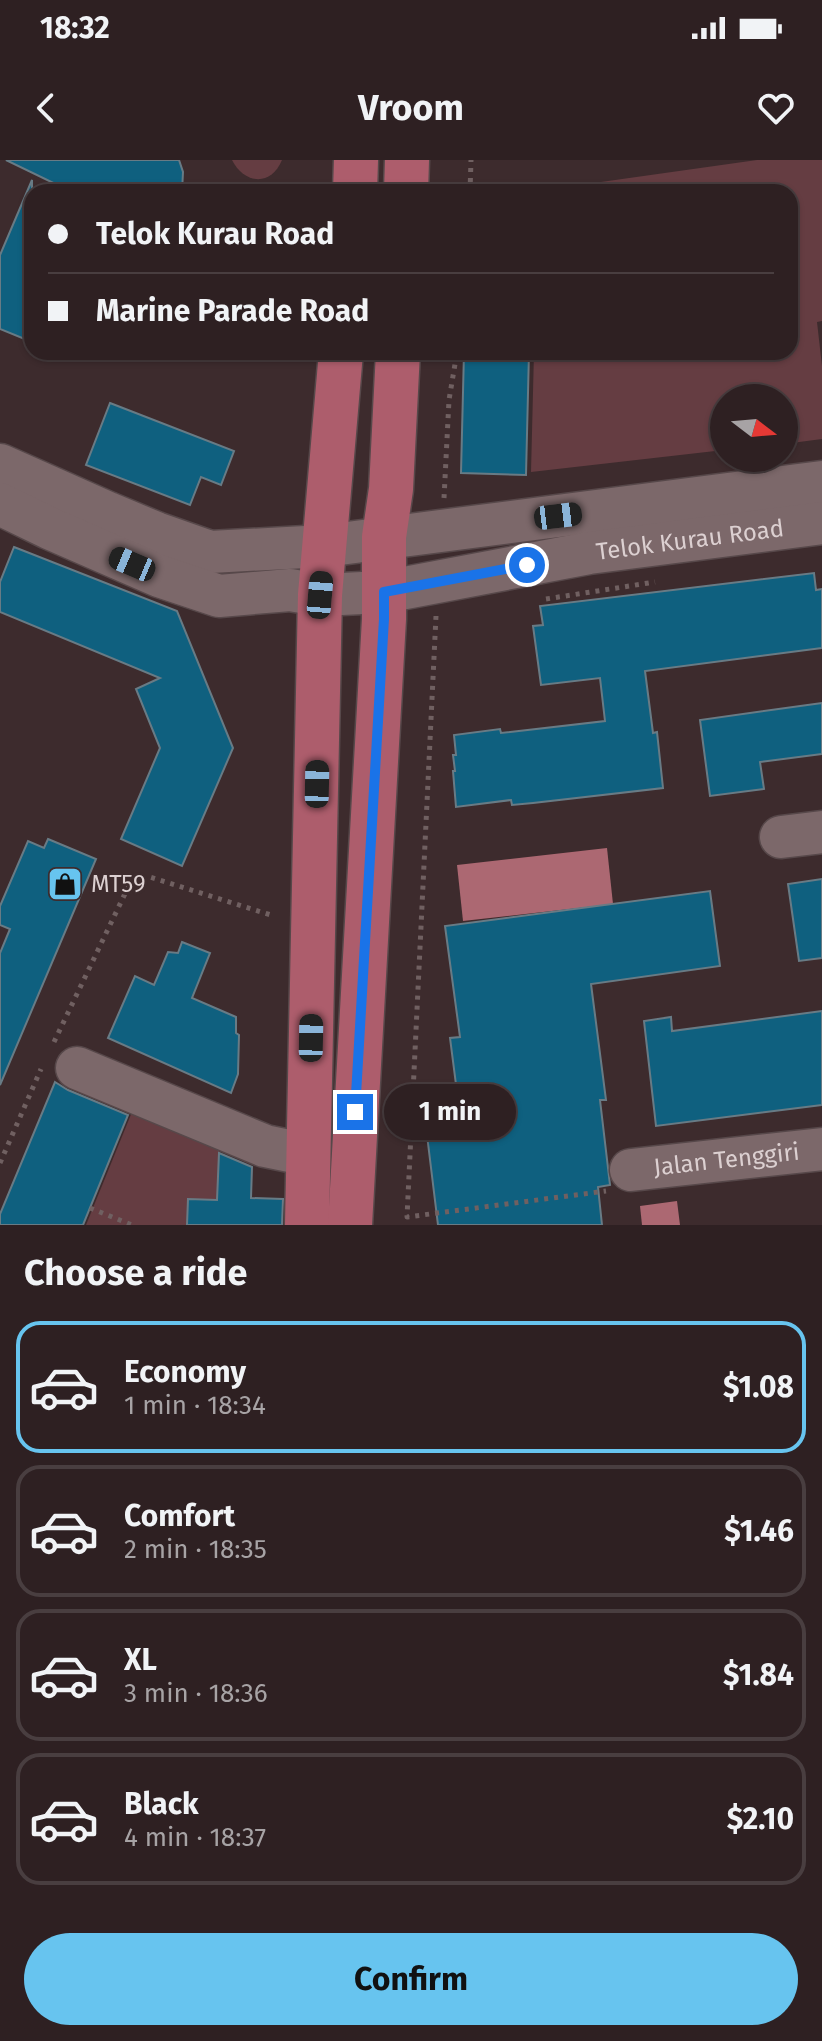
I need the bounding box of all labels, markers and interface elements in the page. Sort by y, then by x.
text: 18:32 [40,10,110,46]
icon: back [24,86,68,130]
text: Vroom [358,86,464,130]
icon: heart [754,86,798,130]
text: Telok Kurau Road [96,216,334,252]
text: Marine Parade Road [96,293,369,329]
north arrow [710,384,798,472]
map controls [710,384,798,472]
car [533,501,583,531]
street label: Telok Kurau Road [594,514,785,566]
car [105,544,159,584]
route start [509,547,545,583]
car [306,570,334,620]
car [305,760,329,808]
shop icon: MT59 [46,865,84,903]
place label: MT59 [91,870,146,898]
car [299,1014,323,1062]
callout: 1 min [383,1084,515,1140]
route end [337,1094,373,1130]
text: 1 min [419,1096,481,1127]
street label: Jalan Tenggiri [652,1138,801,1181]
text: Choose a ride [24,1251,247,1295]
icon: car [28,1351,100,1423]
text: Economy [124,1354,246,1390]
text: $1.08 [723,1369,794,1405]
text: 1 min · 18:34 [124,1390,266,1421]
icon: car [28,1495,100,1567]
text: Comfort [124,1498,235,1534]
text: $1.46 [724,1513,794,1549]
text: 2 min · 18:35 [124,1534,267,1565]
icon: car [28,1639,100,1711]
text: XL [124,1642,157,1678]
text: $1.84 [723,1657,794,1693]
text: 3 min · 18:36 [124,1678,268,1709]
icon: car [28,1783,100,1855]
text: Black [124,1786,199,1822]
text: $2.10 [727,1801,794,1837]
text: 4 min · 18:37 [124,1822,266,1853]
button: Confirm [24,1933,798,2025]

